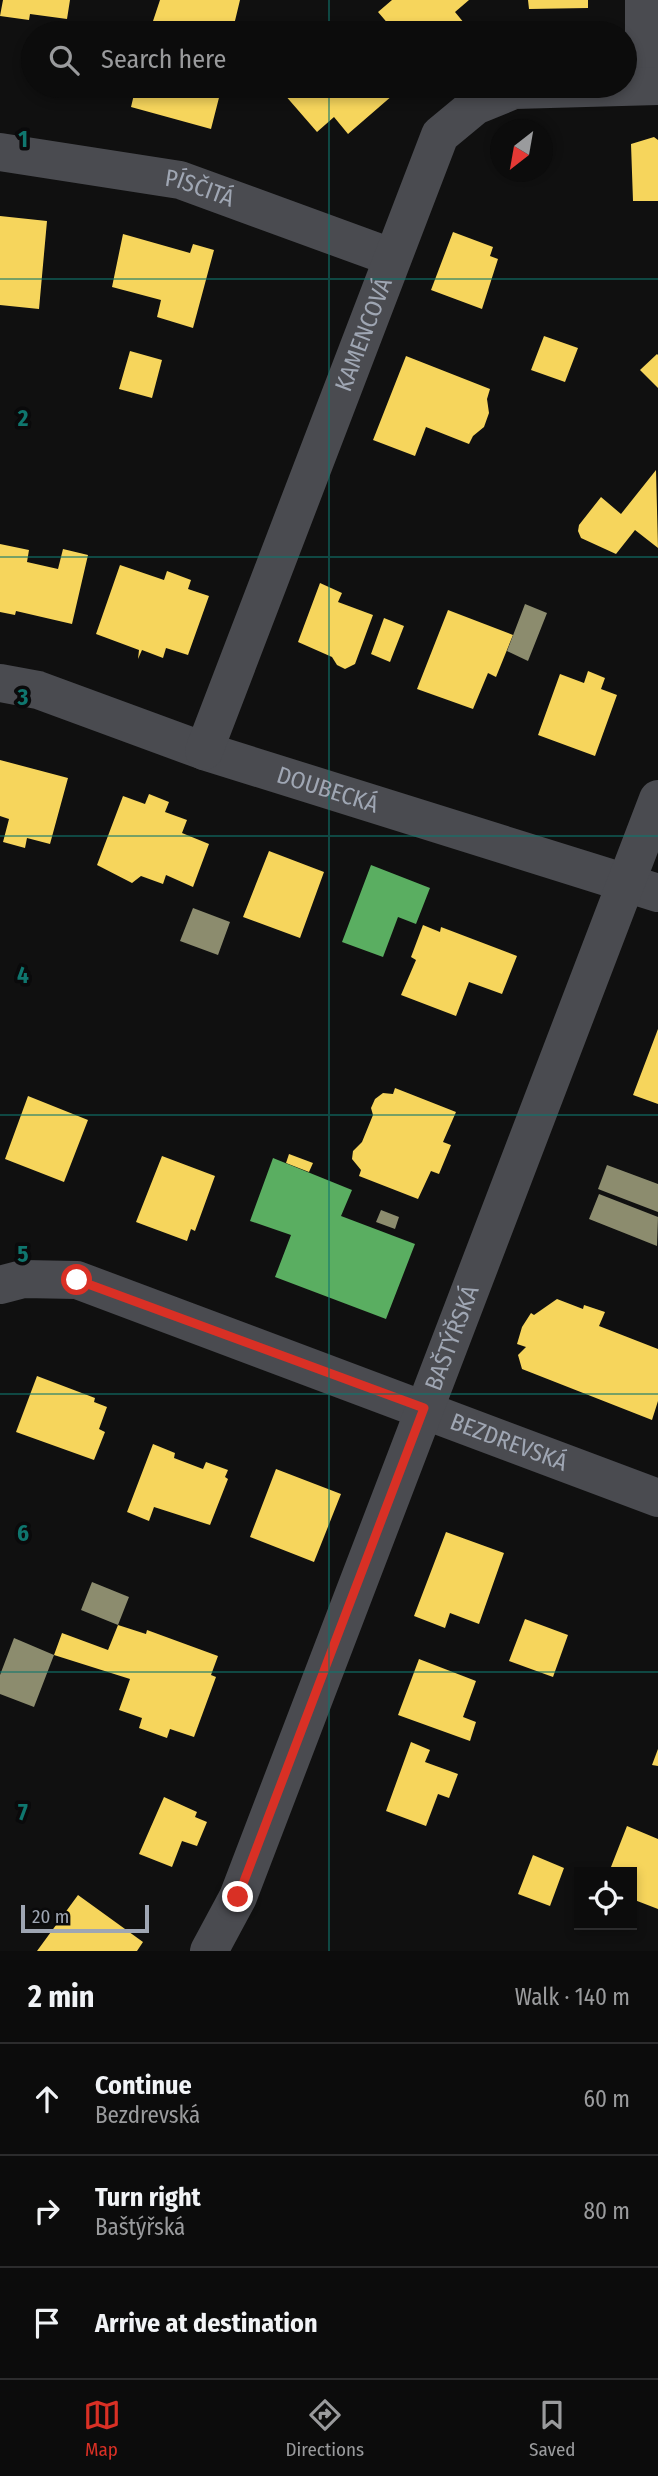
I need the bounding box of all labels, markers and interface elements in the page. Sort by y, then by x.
search box [21,21,637,98]
icon: search [45,41,83,79]
text: Search here [101,44,226,75]
north arrow [490,119,553,182]
text: 1 [18,125,28,153]
street label: PÍSČITÁ [163,164,239,213]
street label: KAMENCOVÁ [329,273,398,395]
text: 2 [17,404,29,432]
text: 3 [17,683,29,711]
street label: DOUBECKÁ [273,761,382,819]
text: 4 [17,961,29,989]
text: 5 [17,1240,29,1268]
route start [61,1264,92,1295]
street label: BAŠTÝŘSKÁ [419,1281,485,1394]
street label: BEZDREVSKÁ [446,1407,572,1477]
text: 6 [17,1519,29,1547]
text: 7 [18,1798,28,1826]
map controls [574,1867,637,1930]
button: locate [574,1867,637,1930]
route end [222,1881,253,1912]
scale bar [21,1902,149,1934]
text: 20 m [32,1905,69,1928]
text: 2 min [28,1979,95,2015]
text: Walk · 140 m [515,1983,630,2011]
text: Continue [95,2070,192,2101]
icon: ahead [28,2080,66,2118]
text: 60 m [584,2085,630,2113]
text: Bezdrevská [95,2101,200,2129]
text: Turn right [95,2182,201,2213]
icon: right [28,2192,66,2230]
text: 80 m [583,2197,630,2225]
text: Baštýřská [95,2213,185,2241]
icon: arrive [28,2304,66,2342]
text: Arrive at destination [95,2308,318,2339]
tab: Map [83,2396,121,2461]
tab: Directions [286,2396,364,2461]
tab: Saved [529,2396,575,2461]

